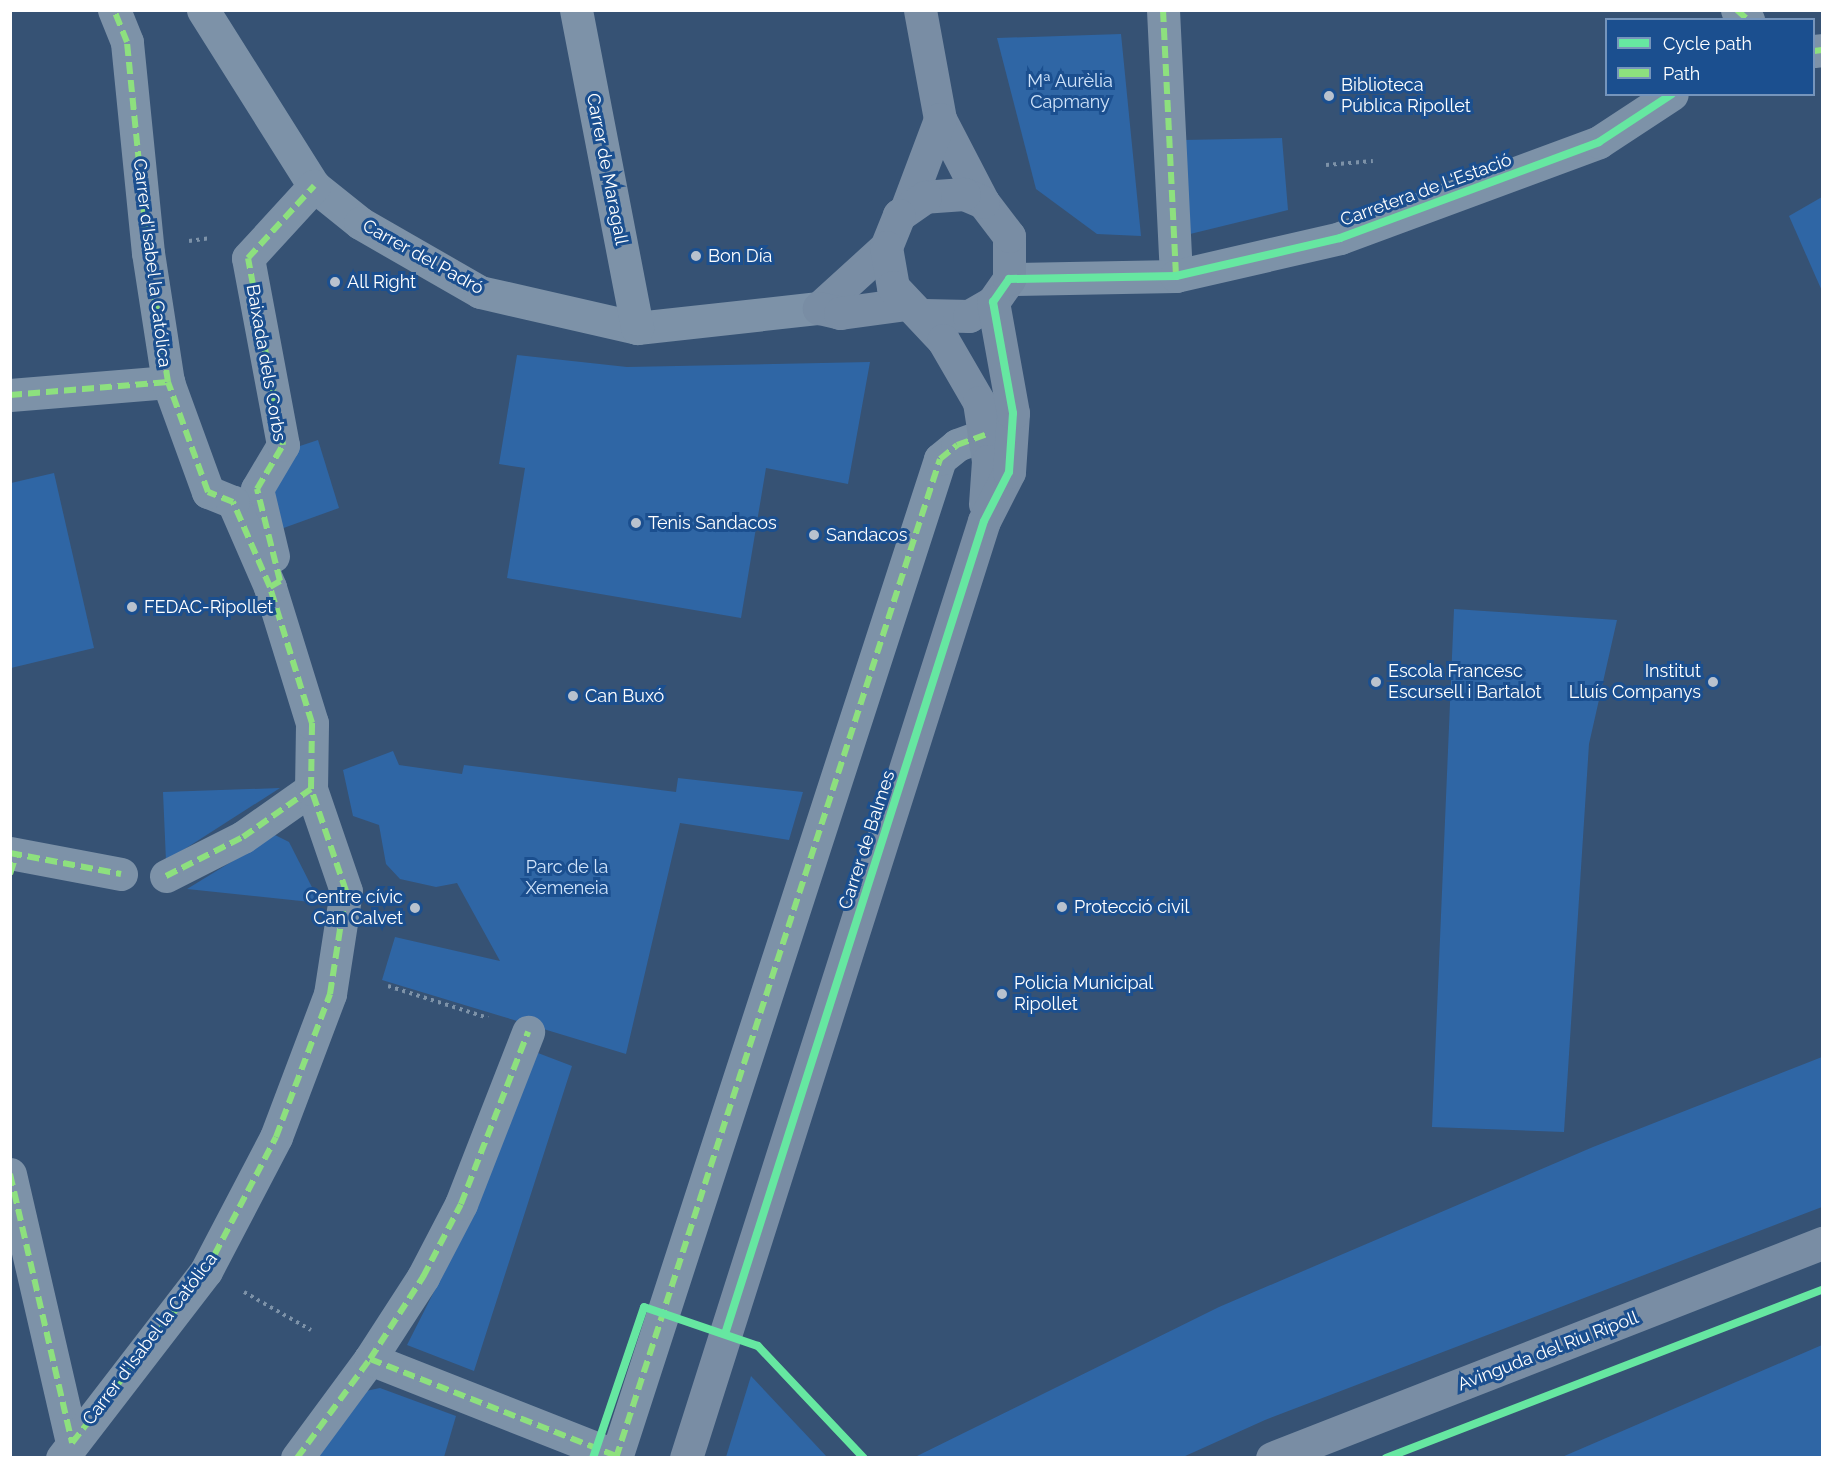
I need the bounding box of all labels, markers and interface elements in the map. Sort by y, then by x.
legend [1605,18,1815,96]
text: Cycle path [1663,33,1752,54]
text: Path [1663,63,1700,84]
park label: Mª Aurèlia Capmany [1027,71,1113,113]
place label: Biblioteca Pública Ripollet [1341,75,1471,118]
marker: Biblioteca Pública Ripollet [1322,89,1336,103]
street label: Carrer de Maragall [582,91,632,247]
street label: Carretera de L'Estació [1337,149,1515,231]
street label: Carrer d'Isabel la Católica [128,157,176,369]
street label: Carrer del Padró [358,215,488,299]
place label: Bon Día [708,245,772,267]
marker: Bon Día [689,249,703,263]
place label: All Right [347,271,417,293]
marker: All Right [328,275,342,289]
street label: Baixada dels Corbs [242,283,290,443]
place label: Tenis Sandacos [648,512,777,534]
marker: Tenis Sandacos [629,516,643,530]
place label: Sandacos [826,524,907,546]
marker: Sandacos [807,528,821,542]
place label: FEDAC-Ripollet [144,596,273,618]
marker: FEDAC-Ripollet [125,600,139,614]
place label: Escola Francesc Escursell i Bartalot [1388,661,1542,704]
place label: Institut Lluís Companys [1569,661,1701,704]
marker: Escola Francesc Escursell i Bartalot [1369,675,1383,689]
marker: Institut Lluís Companys [1706,675,1720,689]
place label: Can Buxó [585,685,664,707]
marker: Can Buxó [566,689,580,703]
street label: Carrer de Balmes [834,768,900,912]
park label: Parc de la Xemeneia [525,857,609,900]
place label: Centre cívic Can Calvet [305,887,403,930]
place label: Protecció civil [1074,896,1189,918]
marker: Protecció civil [1055,900,1069,914]
marker: Centre cívic Can Calvet [408,901,422,915]
place label: Policia Municipal Ripollet [1014,973,1153,1016]
marker: Policia Municipal Ripollet [995,987,1009,1001]
street label: Carrer d'Isabel la Católica [78,1248,222,1430]
street label: Avinguda del Riu Ripoll [1454,1306,1642,1396]

